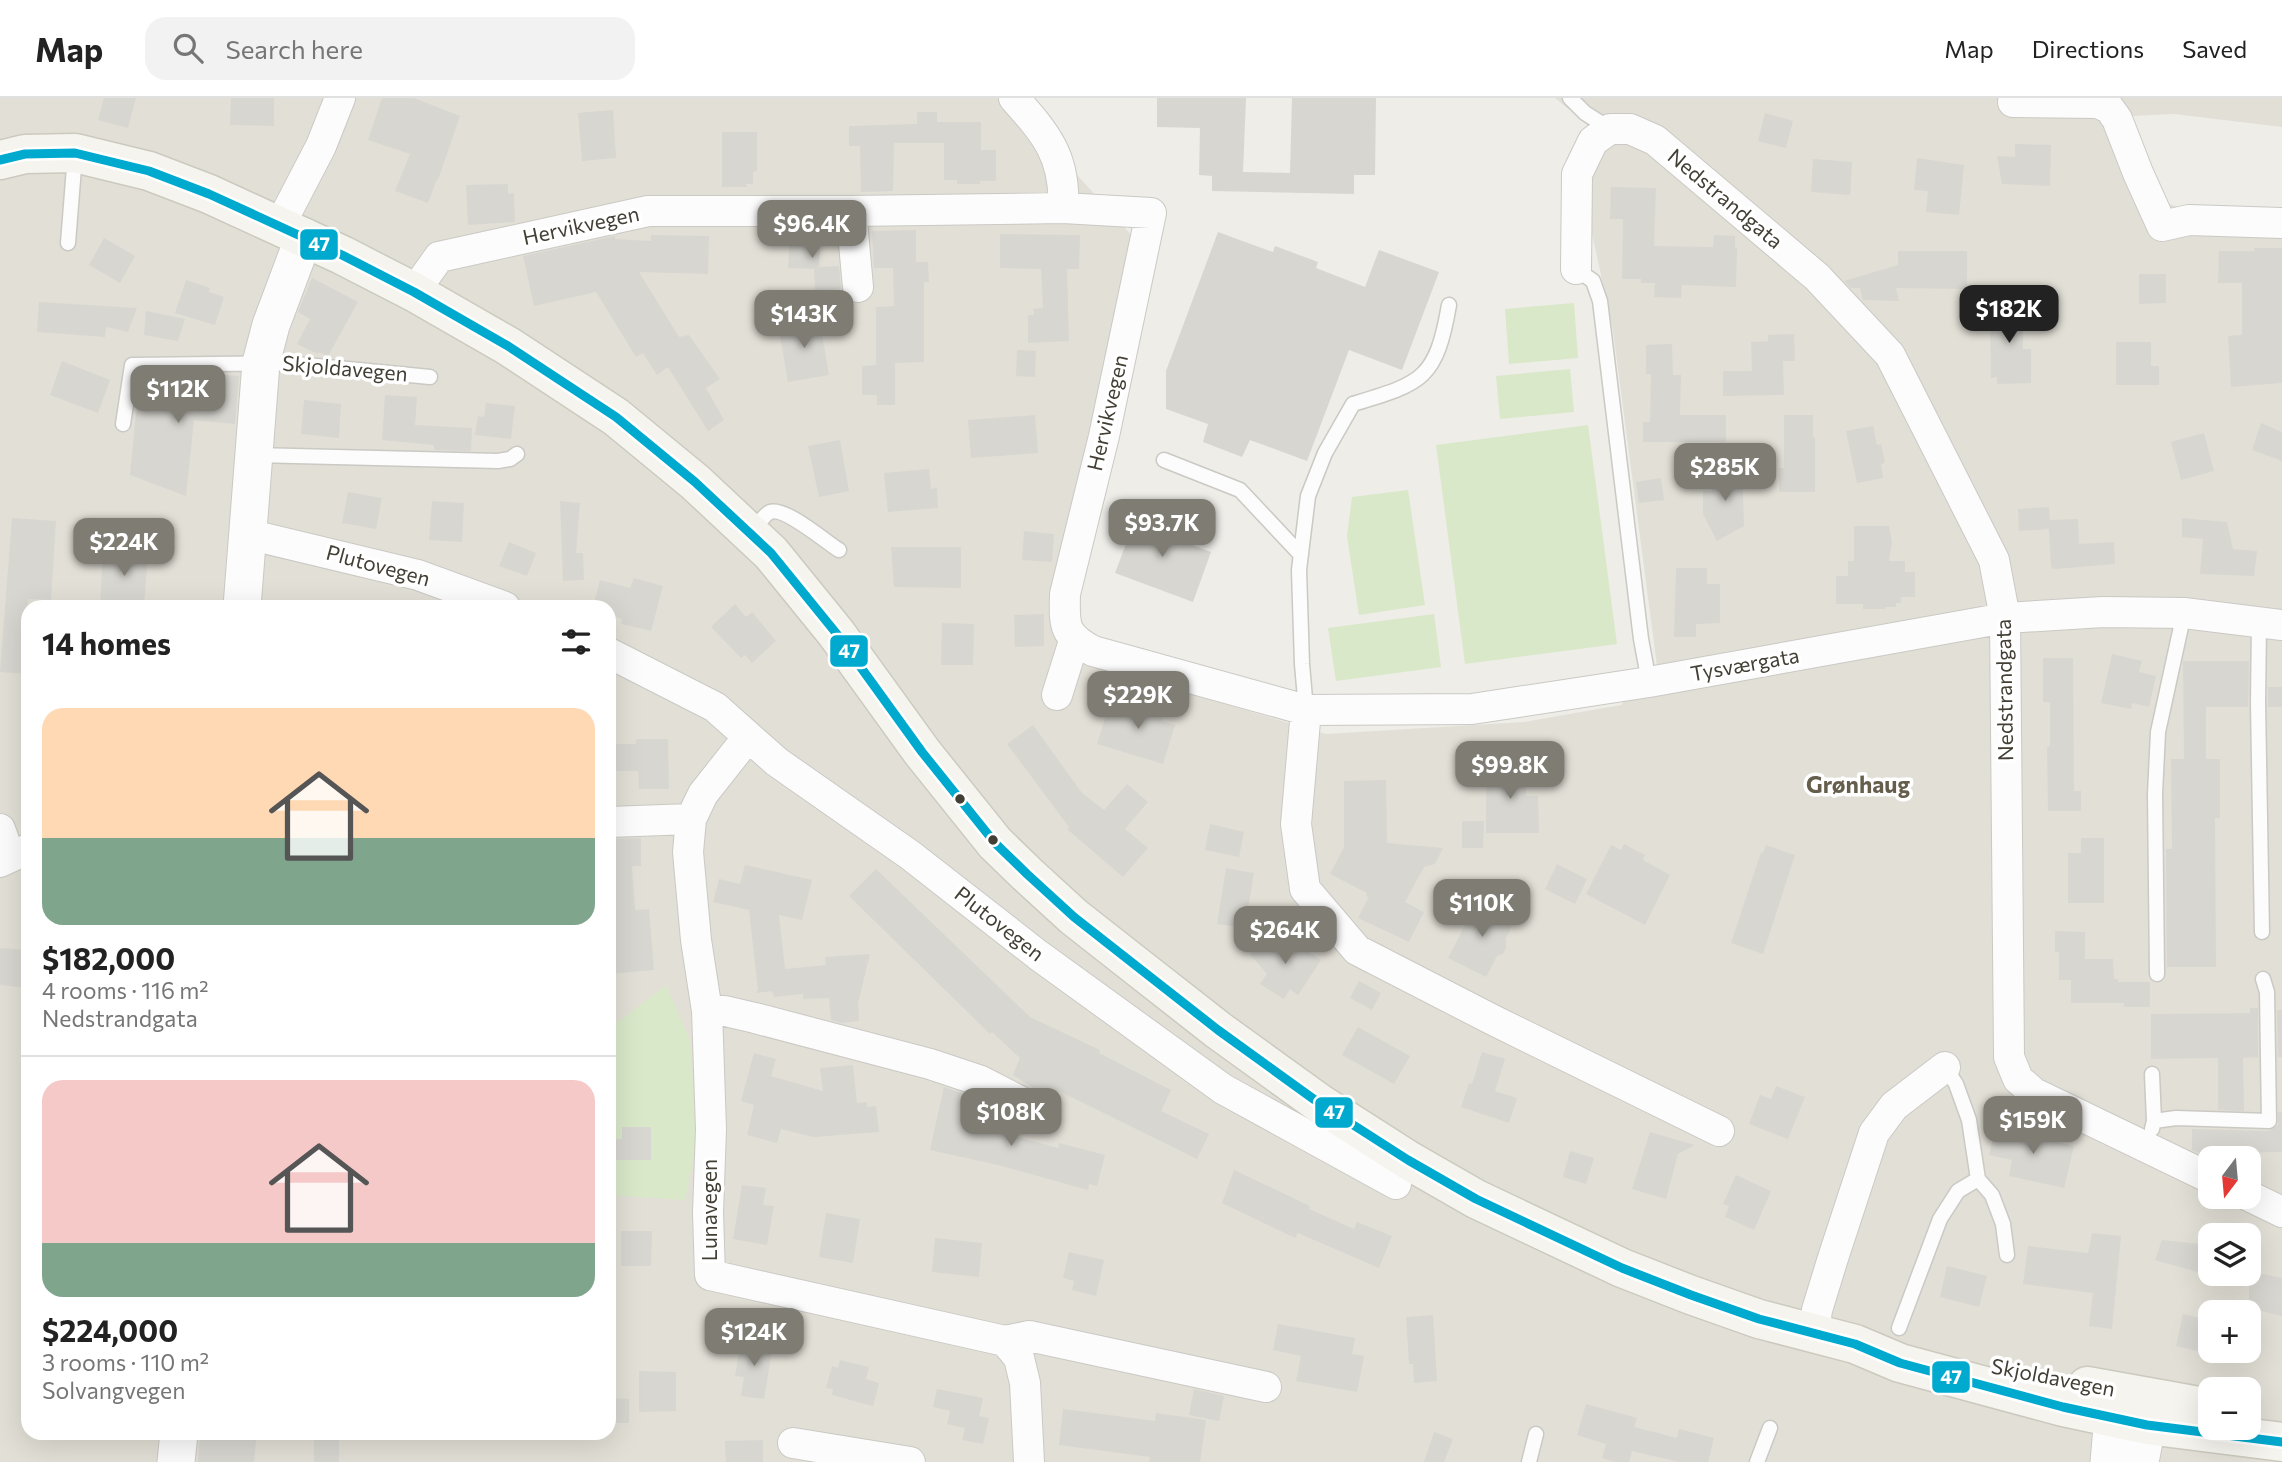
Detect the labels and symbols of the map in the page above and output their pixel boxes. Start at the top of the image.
street label: Nedstrandgata [1663,143,1788,253]
street label: Hervikvegen [520,200,641,249]
pin: $96.4K [755,200,869,260]
line badge: 47 [299,228,339,261]
text: 47 [308,232,330,255]
pin: $182K [1960,286,2058,345]
pin: $143K [755,290,853,350]
street label: Skjoldavegen [281,350,409,385]
street label: Hervikvegen [1081,352,1132,473]
pin: $112K [129,366,227,425]
pin: $285K [1676,444,1774,503]
pin: $93.7K [1105,500,1219,559]
pin: $224K [75,518,173,578]
street label: Plutovegen [324,539,433,590]
street label: Nedstrandgata [1990,619,2017,761]
line badge: 47 [829,634,869,668]
text: 47 [838,639,860,662]
street label: Tysværgata [1688,642,1801,685]
pin: $229K [1089,672,1187,731]
pin: $99.8K [1453,742,1567,801]
district label: Grønhaug [1806,770,1910,798]
unlabelled marker [953,792,967,806]
unlabelled marker [986,833,1000,847]
street label: Plutovegen [950,880,1050,965]
pin: $110K [1433,880,1531,939]
pin: $264K [1236,906,1334,966]
pin: $108K [962,1088,1060,1148]
line badge: 47 [1314,1096,1354,1129]
pin: $159K [1984,1096,2082,1156]
text: 47 [1323,1100,1345,1123]
north arrow [2198,1146,2261,1209]
street label: Lunavegen [696,1159,721,1261]
pin: $124K [705,1308,803,1368]
street label: Skjoldavegen [1989,1352,2117,1401]
line badge: 47 [1931,1360,1971,1394]
text: 47 [1940,1365,1962,1388]

